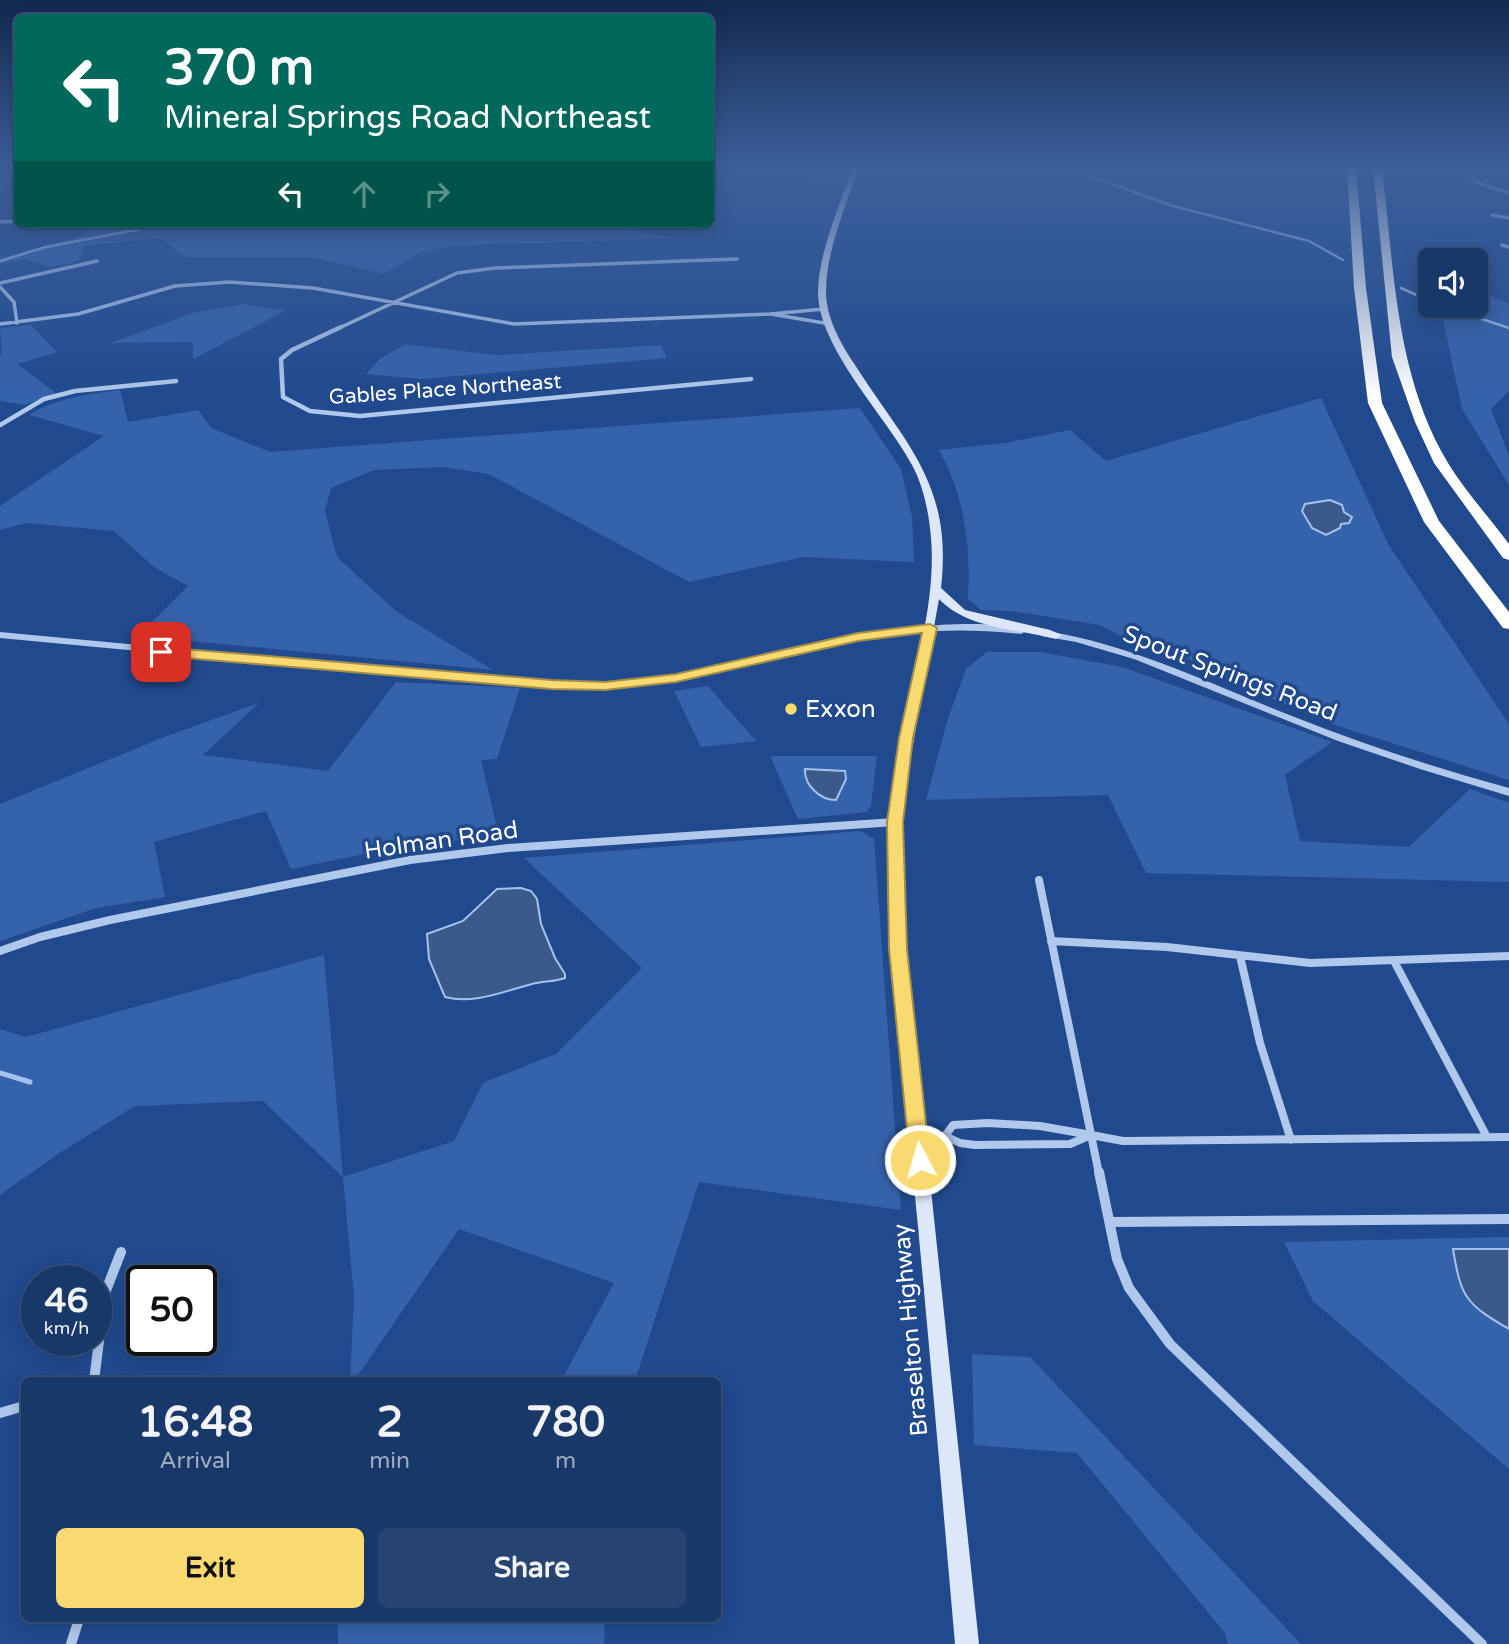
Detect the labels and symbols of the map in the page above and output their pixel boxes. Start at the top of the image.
street label: Gables Place Northeast [328,369,562,410]
street label: Spout Springs Road [1119,619,1341,728]
pin [131,622,191,682]
place label: Exxon [805,695,876,724]
marker: Exxon [783,701,799,717]
street label: Holman Road [362,815,520,866]
position arrow [883,1123,957,1197]
street label: Braselton Highway [887,1222,934,1437]
speed limit sign: 50 [126,1265,217,1356]

